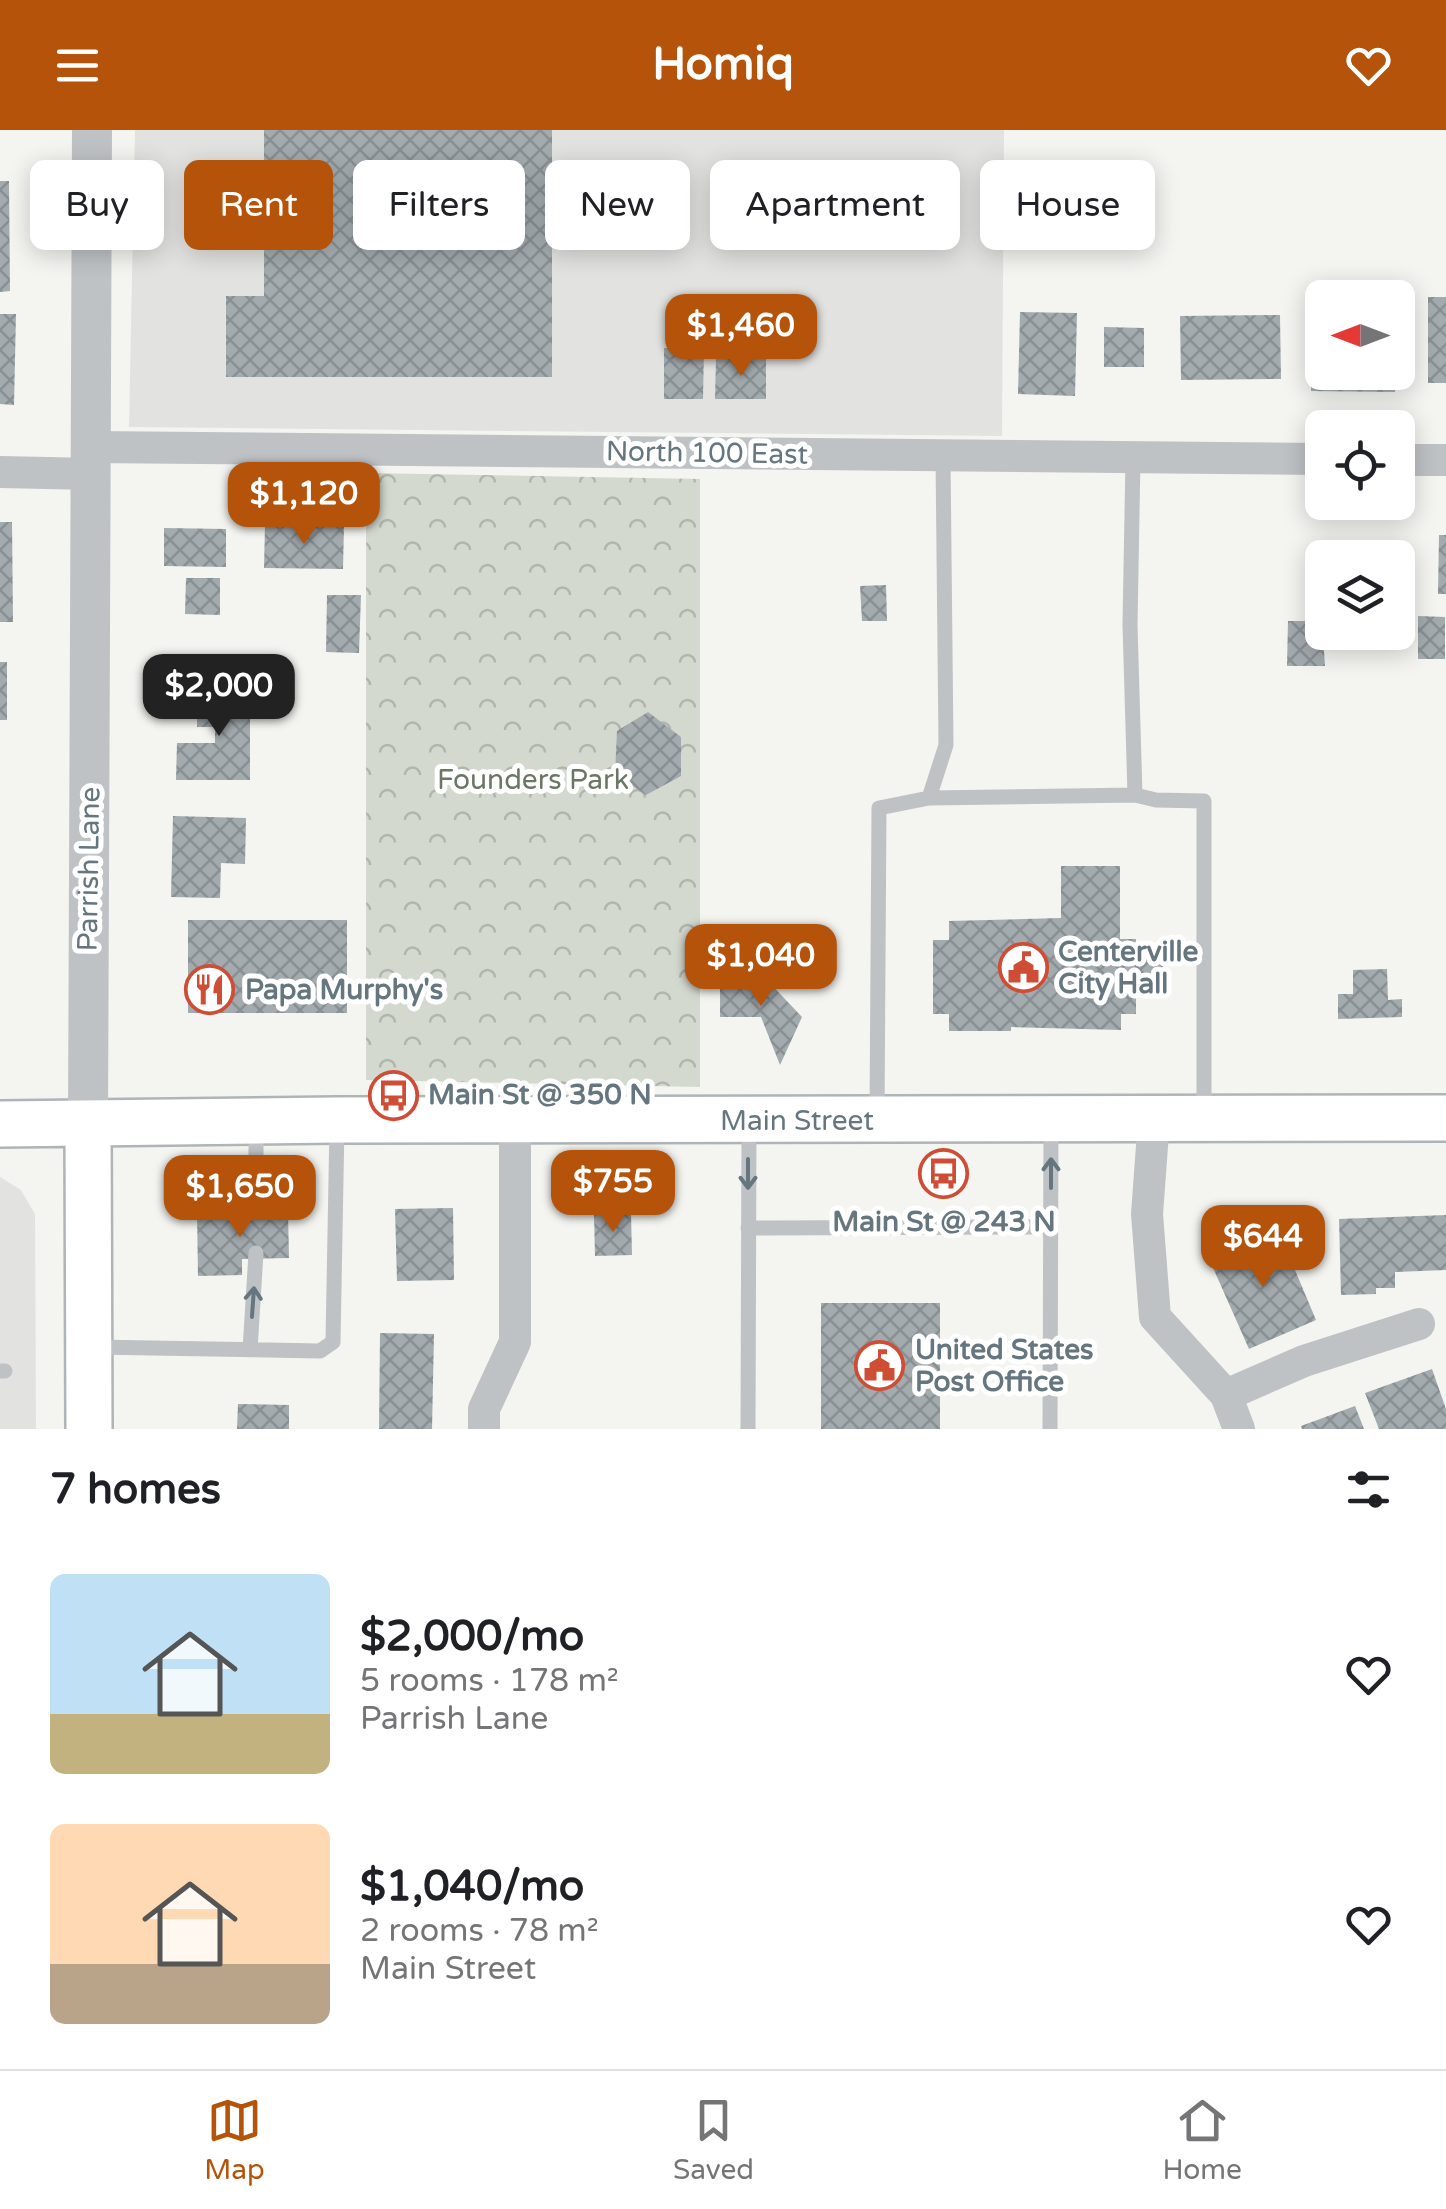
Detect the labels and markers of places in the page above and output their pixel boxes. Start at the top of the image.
pin: $1,460 [660,294,822,379]
pin: $1,120 [223,462,385,547]
pin: $2,000 [138,654,300,739]
pin: $1,040 [680,924,842,1009]
place label: Centerville City Hall [1058,935,1198,1001]
public building icon: Centerville City Hall [997,942,1049,994]
restaurant icon: Papa Murphy's [184,964,236,1016]
place label: Papa Murphy's [245,973,443,1007]
bus stop icon: Main St @ 350 N [367,1069,419,1121]
place label: Main St @ 350 N [428,1078,652,1112]
bus stop icon: Main St @ 243 N [918,1148,970,1200]
pin: $755 [554,1150,672,1235]
pin: $1,650 [159,1155,321,1240]
place label: Main St @ 243 N [832,1205,1056,1239]
pin: $644 [1204,1205,1322,1290]
place label: United States Post Office [915,1333,1094,1399]
public building icon: United States Post Office [854,1340,906,1392]

